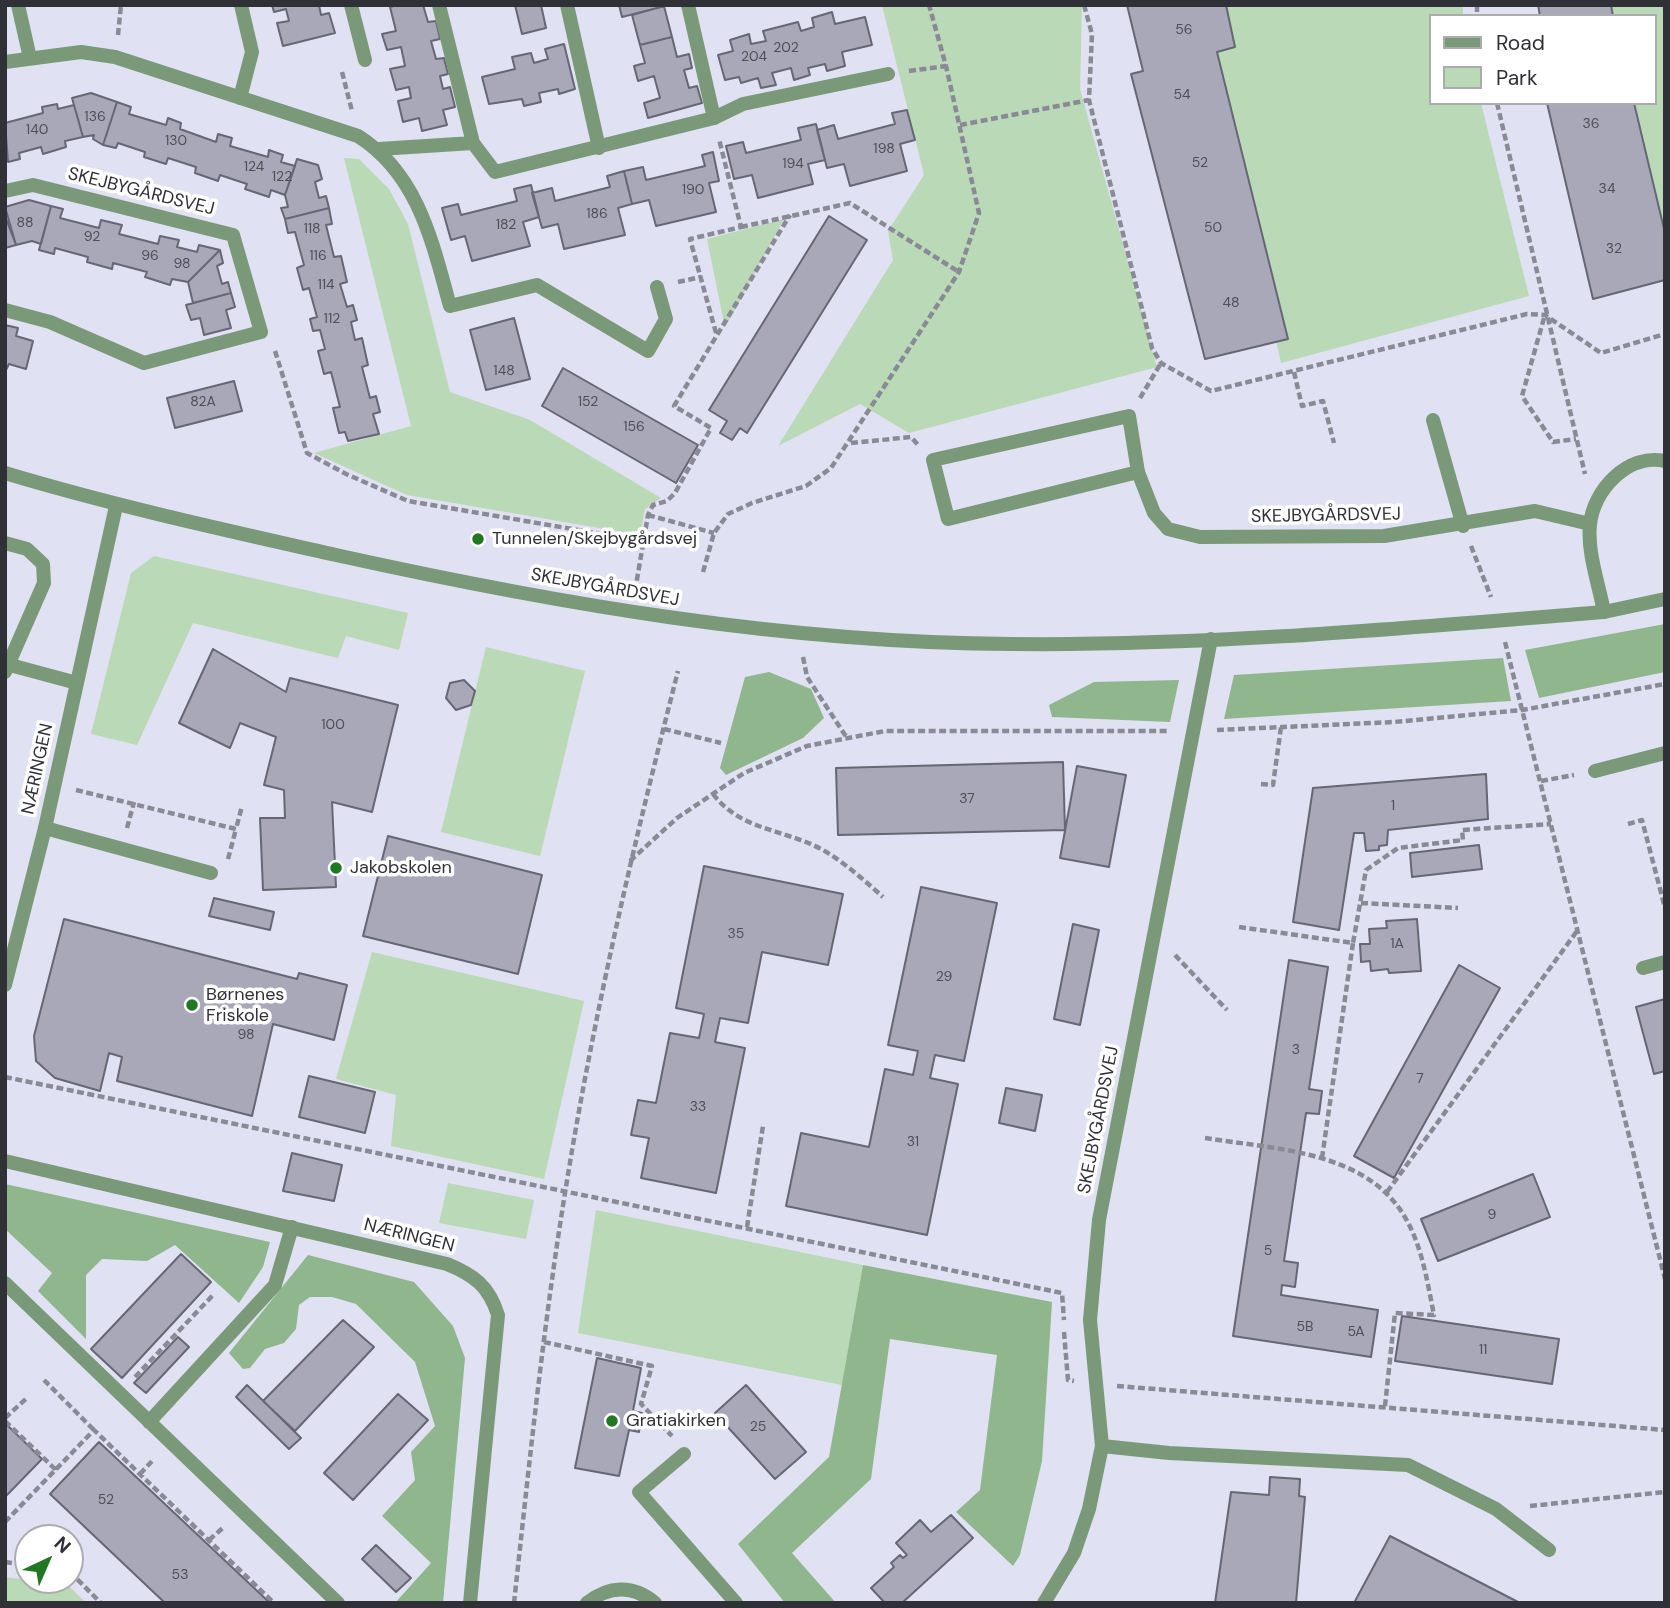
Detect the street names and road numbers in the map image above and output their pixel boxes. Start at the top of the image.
street label: SKEJBYGÅRDSVEJ [66,163,216,221]
street label: SKEJBYGÅRDSVEJ [1251,504,1401,528]
street label: SKEJBYGÅRDSVEJ [529,564,681,612]
street label: NÆRINGEN [18,722,58,816]
street label: SKEJBYGÅRDSVEJ [1074,1044,1124,1196]
street label: NÆRINGEN [362,1214,456,1258]

